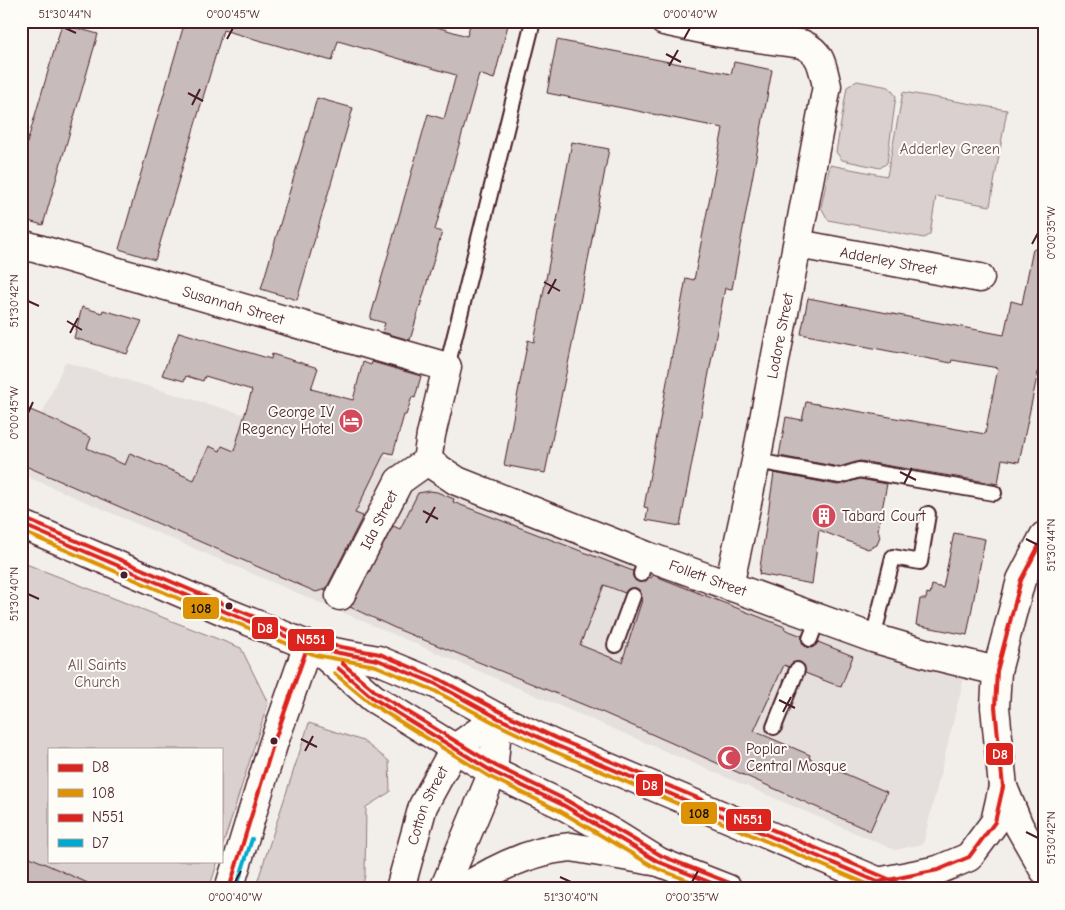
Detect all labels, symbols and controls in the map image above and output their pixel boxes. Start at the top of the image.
text: 51°30'44"N [39,7,91,21]
text: 0°00'45"W [206,7,260,21]
text: 0°00'40"W [663,7,718,21]
park label: Adderley Green [900,140,1000,158]
text: 0°00'35"W [1044,206,1058,260]
street label: Adderley Street [839,243,939,279]
text: 51°30'42"N [7,274,21,328]
street label: Susannah Street [180,282,287,329]
street label: Lodore Street [763,291,797,380]
text: 0°00'45"W [7,386,21,440]
place label: George IV Regency Hotel [242,403,334,438]
hotel icon: George IV Regency Hotel [338,408,364,434]
street label: Ida Street [356,487,402,553]
building icon: Tabard Court [811,503,837,529]
place label: Tabard Court [842,507,926,525]
text: 51°30'44"N [1044,519,1058,571]
street label: Follett Street [667,556,750,601]
text: 51°30'40"N [7,567,21,621]
unlabelled marker [119,570,129,580]
line badge: 108 [182,596,220,620]
text: 108 [191,600,211,617]
unlabelled marker [224,601,234,611]
line badge: D8 [251,616,279,640]
text: D8 [257,620,273,637]
line badge: N551 [287,628,335,652]
text: N551 [296,631,326,648]
park label: All Saints Church [68,656,126,691]
unlabelled marker [269,736,279,746]
place label: Poplar Central Mosque [746,740,847,775]
line badge: D8 [985,742,1014,766]
mosque icon: Poplar Central Mosque [716,745,742,771]
text: D8 [992,746,1008,763]
legend [48,748,222,862]
text: D8 [92,758,109,776]
street label: Cotton Street [404,763,452,847]
line badge: D8 [635,773,664,797]
text: D8 [642,777,658,794]
text: 108 [92,784,115,802]
line badge: 108 [680,801,718,825]
text: 108 [689,805,709,822]
text: N551 [92,808,124,826]
line badge: N551 [725,808,772,832]
text: N551 [733,811,763,828]
text: 51°30'42"N [1044,811,1058,865]
text: D7 [92,834,109,852]
text: 0°00'40"W [208,890,263,904]
text: 51°30'40"N [544,890,598,904]
text: 0°00'35"W [665,890,719,904]

